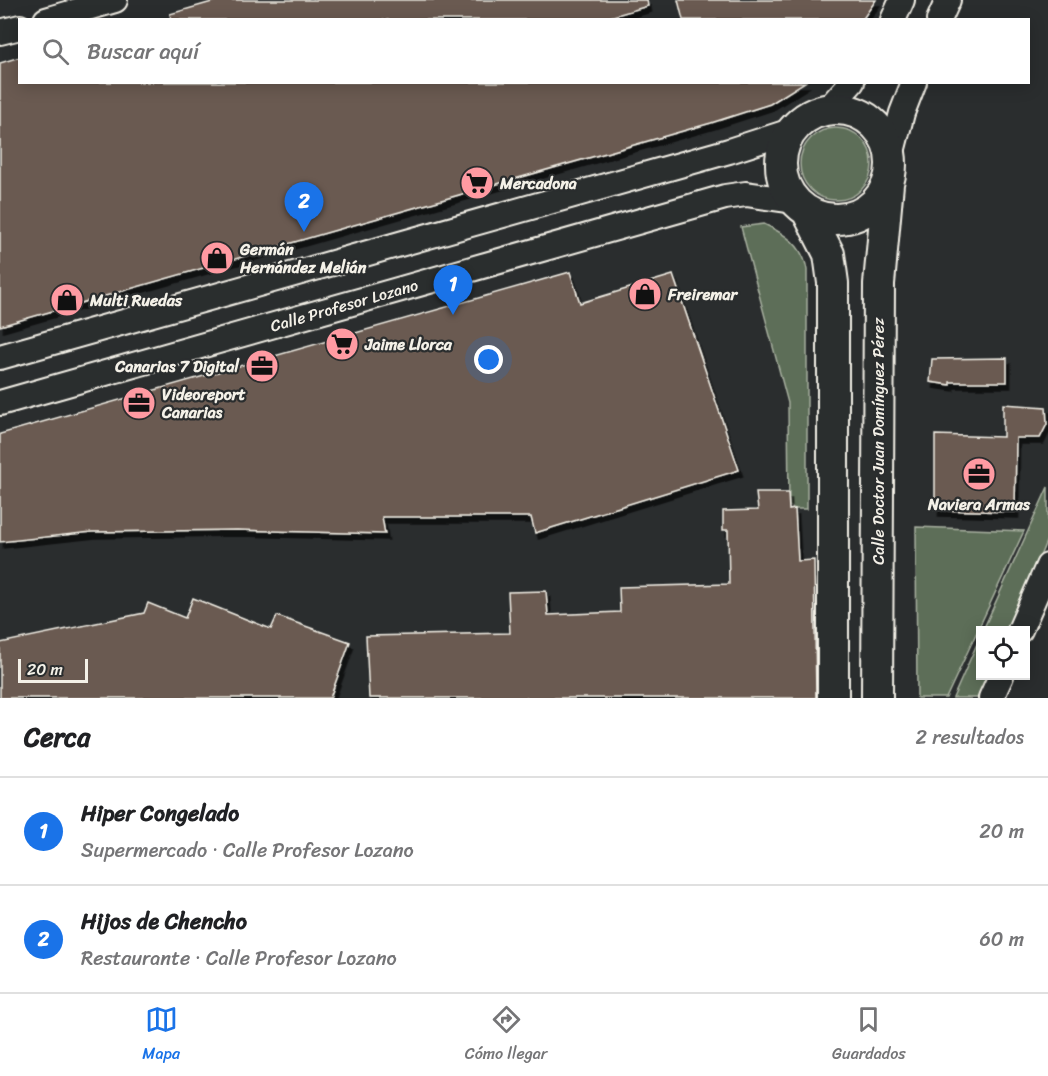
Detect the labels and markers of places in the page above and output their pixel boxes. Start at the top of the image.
supermarket icon: Mercadona [459,165,495,201]
place label: Mercadona [499,169,577,198]
pin: 2 [284,182,324,232]
place label: Germán Hernández Melián [239,235,367,282]
shop icon: Germán Hernández Melián [199,240,235,276]
pin: 1 [434,266,472,315]
shop icon: Freiremar [627,276,663,312]
place label: Freiremar [667,280,739,309]
shop icon: Multi Ruedas [49,282,85,318]
place label: Multi Ruedas [89,286,183,315]
supermarket icon: Jaime Llorca [324,326,360,362]
place label: Jaime Llorca [364,330,453,359]
office icon: Canarias 7 Digital [244,348,280,384]
place label: Canarias 7 Digital [114,352,240,381]
place label: Videoreport Canarias [161,380,245,427]
office icon: Videoreport Canarias [121,385,157,421]
office icon: Naviera Armas [961,456,997,492]
place label: Naviera Armas [927,490,1031,519]

